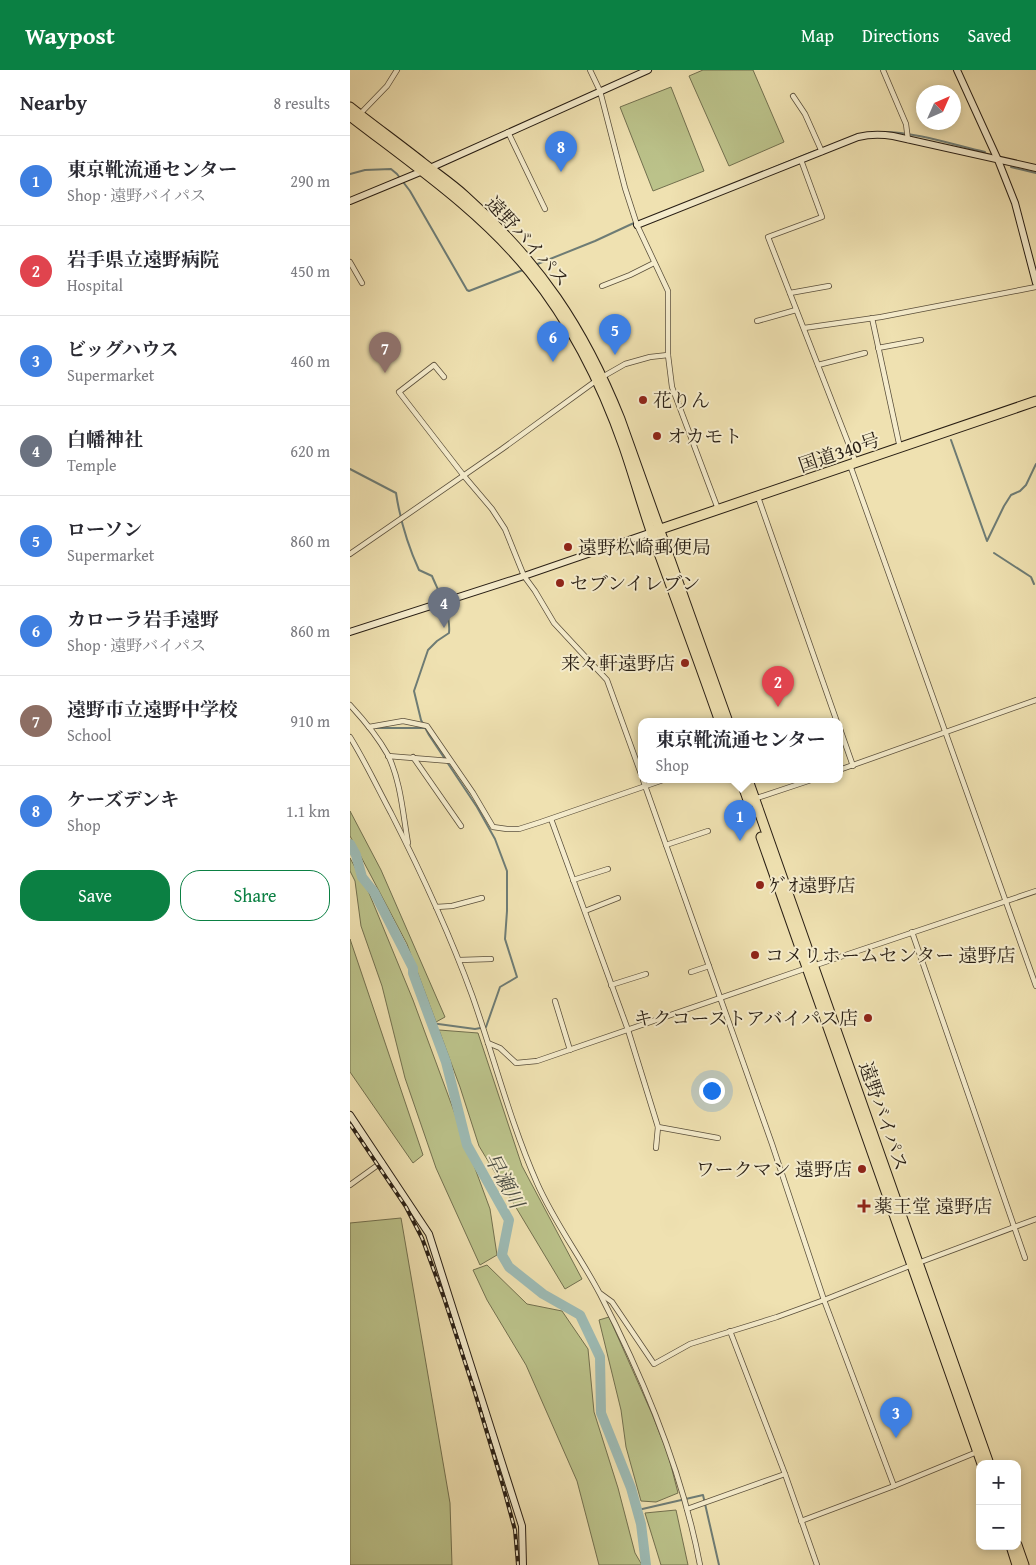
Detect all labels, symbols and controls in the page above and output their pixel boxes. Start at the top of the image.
text: Waypost [25,18,115,53]
text: Map [801,22,834,49]
text: Directions [862,22,939,49]
text: Saved [967,22,1011,49]
north arrow [916,85,961,130]
text: Nearby [20,87,87,118]
text: 8 results [273,91,330,115]
pin: 8 [545,131,577,172]
text: 東京靴流通センター [67,155,237,183]
text: 1 [32,169,40,193]
text: 290 m [290,169,330,193]
text: Shop · 遠野バイパス [67,183,206,207]
street label: 遠野バイパス [480,189,576,293]
text: 岩手県立遠野病院 [67,245,219,273]
text: 2 [32,259,40,283]
text: 450 m [290,259,330,283]
text: Hospital [67,273,123,297]
pin: 5 [599,314,631,355]
pin: 6 [537,321,569,362]
pin: 7 [369,332,401,373]
text: ビッグハウス [67,335,179,363]
text: 3 [32,349,40,373]
text: 460 m [290,349,330,373]
text: Supermarket [67,363,154,387]
place label: 花りん [653,386,710,414]
marker: 花りん [637,394,649,406]
place label: オカモト [667,422,742,450]
text: 白幡神社 [67,425,143,453]
street label: 国道340号 [795,425,883,479]
marker: オカモト [651,430,663,442]
text: 4 [32,439,40,463]
text: 620 m [290,439,330,463]
text: Temple [67,453,117,477]
text: ローソン [67,515,142,543]
text: 5 [32,529,40,553]
text: 860 m [290,529,330,553]
place label: 遠野松崎郵便局 [578,533,711,561]
marker: 遠野松崎郵便局 [562,541,574,553]
text: Supermarket [67,543,154,567]
place label: セブンイレブン [570,569,701,597]
marker: セブンイレブン [554,577,566,589]
pin: 4 [428,587,460,628]
text: カローラ岩手遠野 [67,605,219,633]
text: 6 [32,619,40,643]
text: 860 m [290,619,330,643]
text: Shop · 遠野バイパス [67,633,206,657]
place label: 来々軒遠野店 [561,649,675,677]
marker: 来々軒遠野店 [679,657,691,669]
pin: 2 [762,666,794,707]
text: 遠野市立遠野中学校 [67,695,238,723]
text: 7 [32,709,40,733]
text: 910 m [290,709,330,733]
popup [638,718,843,783]
text: School [67,723,111,747]
text: 東京靴流通センター [655,725,826,753]
text: Shop [655,753,689,777]
text: ケーズデンキ [67,785,179,813]
text: 8 [32,799,40,823]
text: 1.1 km [286,799,330,823]
pin: 1 [724,800,756,841]
text: Shop [67,813,101,837]
button: Save [20,870,170,921]
button: Share [180,870,330,921]
place label: ｹﾞｵ遠野店 [770,871,856,899]
marker: ｹﾞｵ遠野店 [754,879,766,891]
place label: コメリホームセンター 遠野店 [765,941,1015,969]
marker: コメリホームセンター 遠野店 [749,949,761,961]
place label: キクコーストアバイパス店 [634,1004,858,1032]
marker: キクコーストアバイパス店 [862,1012,874,1024]
street label: 遠野バイパス [852,1058,916,1174]
your location [699,1078,725,1104]
water label: 早瀬川 [478,1147,533,1215]
place label: ワークマン 遠野店 [696,1155,852,1183]
marker: ワークマン 遠野店 [856,1163,868,1175]
place label: 薬王堂 遠野店 [874,1192,992,1220]
marker: 薬王堂 遠野店 [858,1200,870,1212]
pin: 3 [880,1397,912,1438]
map controls [976,1460,1021,1550]
button: + [976,1460,1021,1505]
button: − [976,1505,1021,1550]

